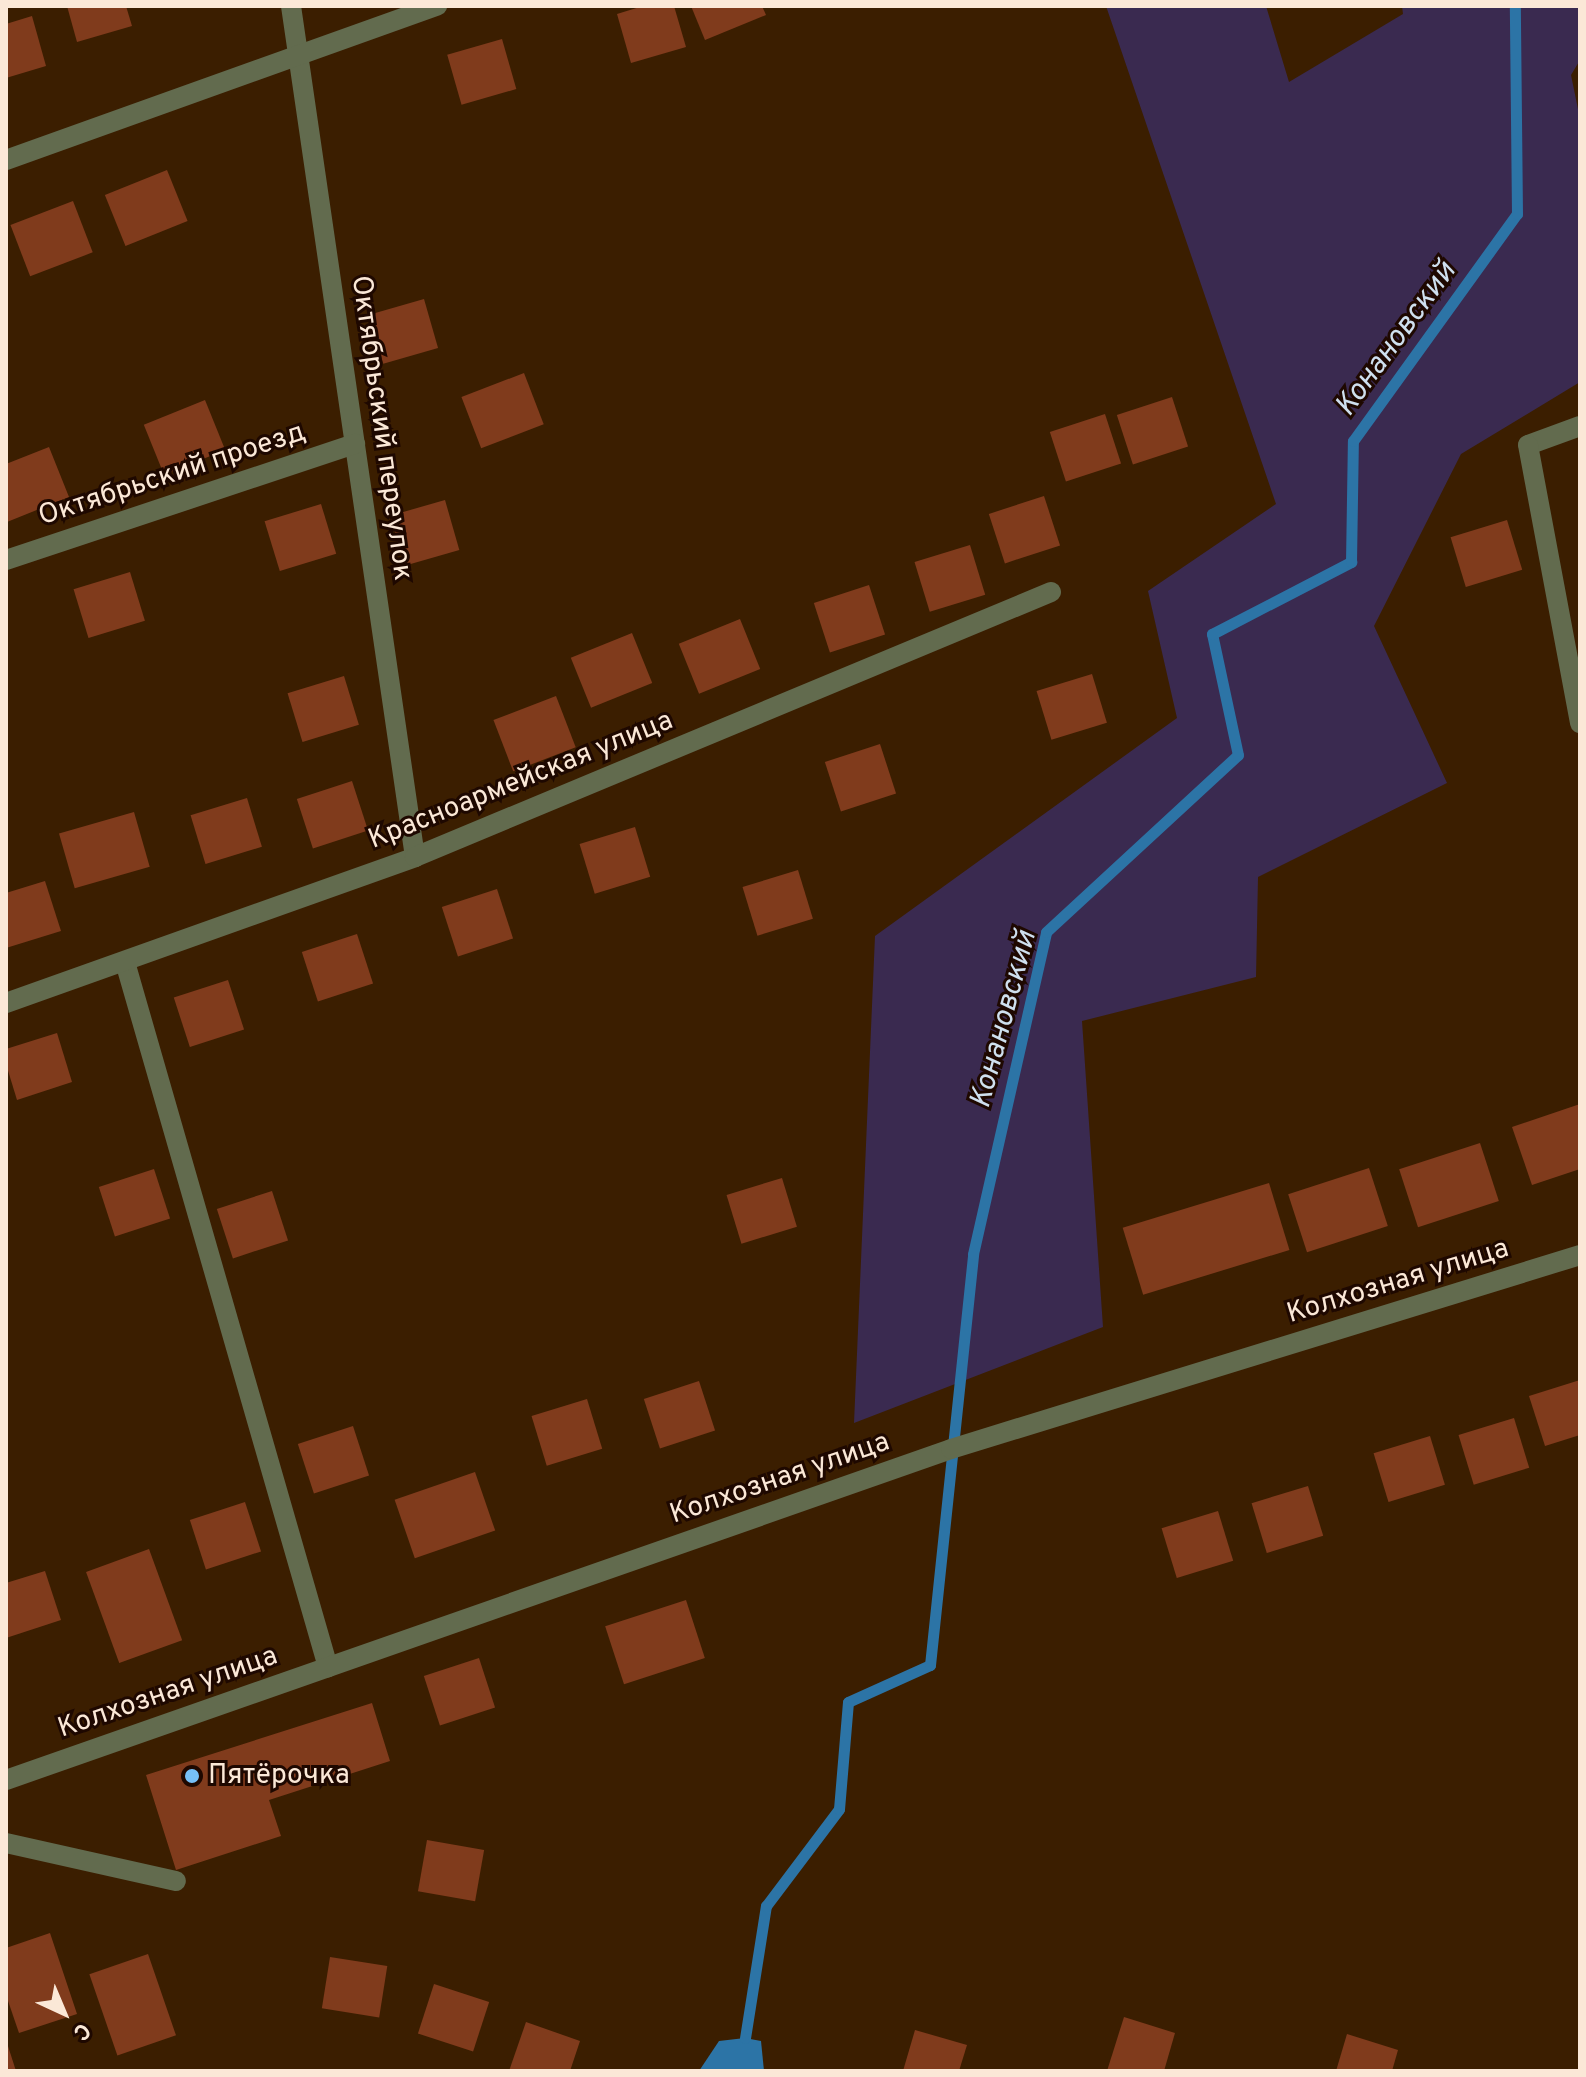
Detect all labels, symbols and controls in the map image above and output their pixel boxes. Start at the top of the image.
water label: Конановский [1329,256,1465,424]
street label: Октябрьский переулок [343,273,419,583]
street label: Октябрьский проезд [34,416,310,534]
street label: Красноармейская улица [364,704,678,858]
water label: Конановский [964,927,1046,1113]
street label: Колхозная улица [1283,1232,1513,1332]
street label: Колхозная улица [666,1426,894,1532]
street label: Колхозная улица [54,1640,282,1746]
place label: Пятёрочка [208,1759,350,1793]
marker: Пятёрочка [183,1767,201,1785]
north arrow [24,1973,104,2053]
text: С [67,2016,95,2045]

